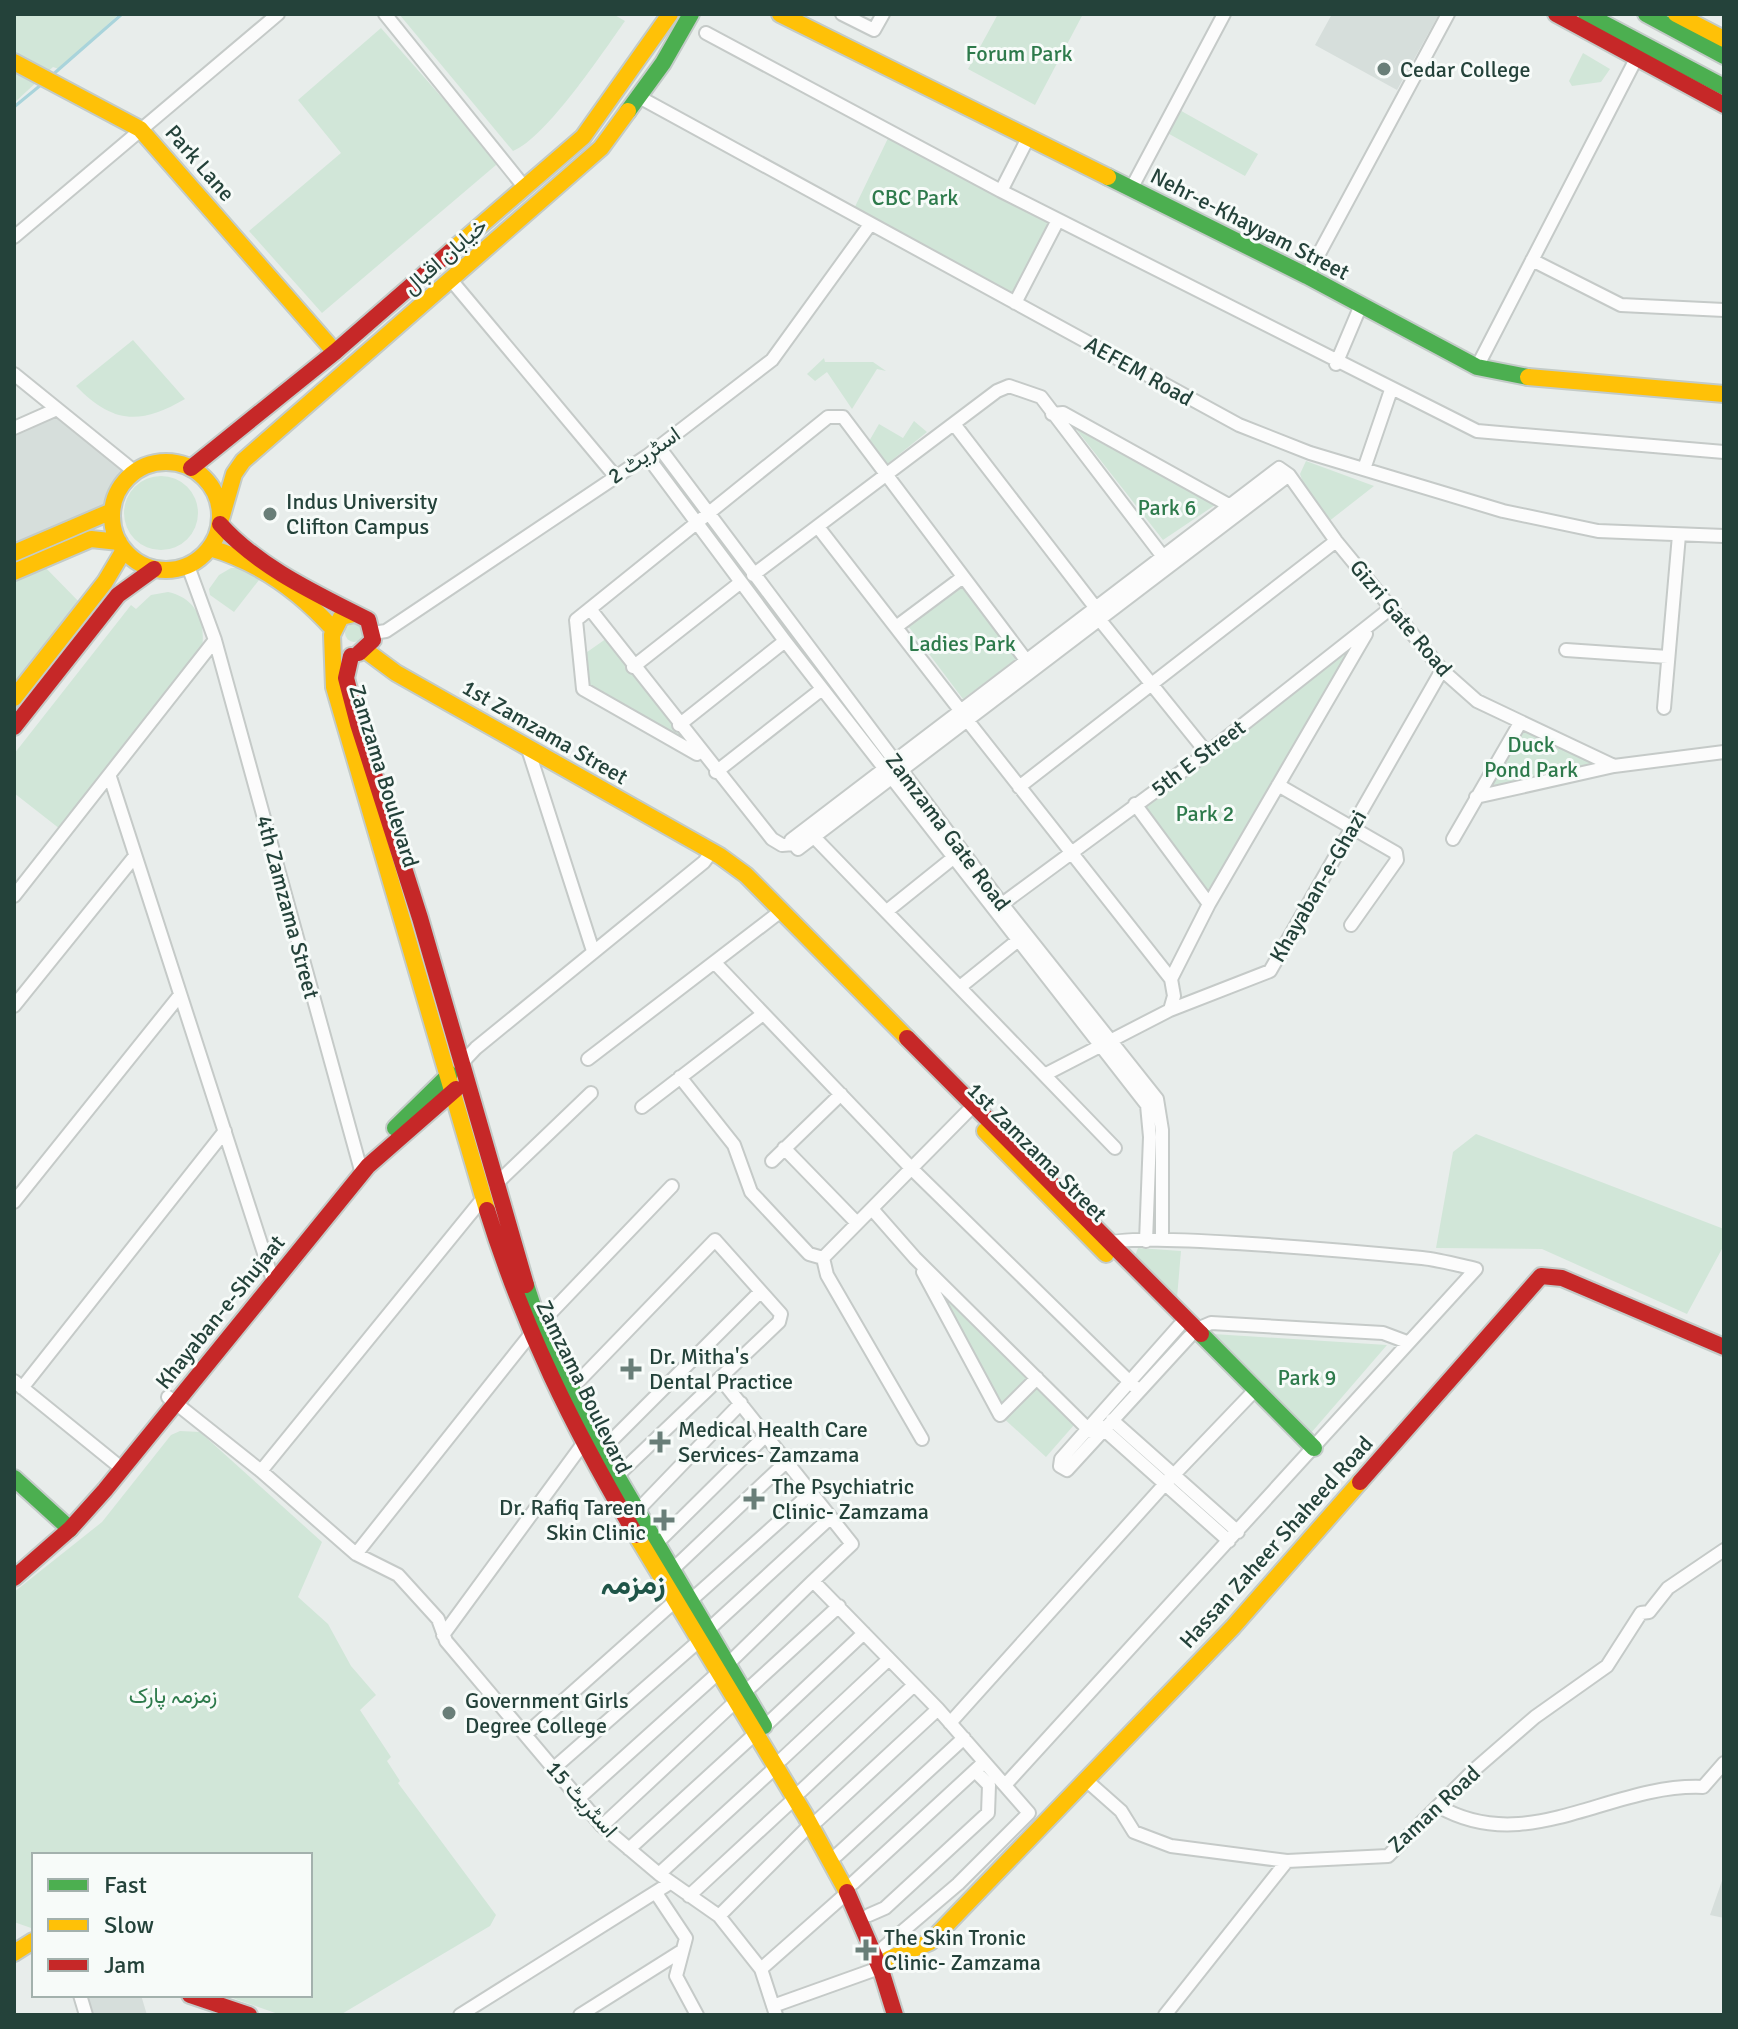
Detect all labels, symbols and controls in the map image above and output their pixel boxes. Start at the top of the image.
park label: Forum Park [965,40,1073,67]
place label: Cedar College [1400,56,1531,83]
marker: Cedar College [1375,60,1393,78]
street label: Park Lane [159,119,241,207]
street label: Nehr-e-Khayyam Street [1146,162,1354,286]
park label: CBC Park [872,184,958,211]
street label: خیابان اقبال [397,212,493,300]
street label: AEFEM Road [1080,330,1198,412]
street label: اسٹریٹ 2 [603,420,685,490]
place label: Indus University Clifton Campus [286,488,438,540]
park label: Park 6 [1137,494,1197,521]
marker: Indus University Clifton Campus [261,505,279,523]
street label: Gizri Gate Road [1344,554,1458,682]
park label: Ladies Park [908,630,1016,657]
street label: 1st Zamzama Street [457,674,633,790]
street label: Zamzama Boulevard [343,681,425,871]
street label: 5th E Street [1146,714,1251,802]
park label: Duck Pond Park [1484,731,1578,783]
street label: Zamzama Gate Road [880,748,1016,916]
park label: Park 2 [1175,800,1235,827]
street label: Khayaban-e-Ghazi [1263,805,1373,967]
street label: 4th Zamzama Street [251,812,326,1002]
street label: 1st Zamzama Street [961,1076,1113,1228]
street label: Khayaban-e-Shujaat [150,1229,291,1394]
street label: Zamzama Boulevard [530,1296,638,1478]
place label: Dr. Mitha's Dental Practice [649,1343,793,1395]
marker: Dr. Mitha's Dental Practice [620,1358,642,1380]
park label: Park 9 [1277,1364,1337,1391]
place label: Medical Health Care Services- Zamzama [678,1416,868,1468]
street label: Hassan Zaheer Shaheed Road [1174,1430,1378,1654]
marker: Medical Health Care Services- Zamzama [649,1431,671,1453]
place label: The Psychiatric Clinic- Zamzama [772,1473,929,1525]
marker: The Psychiatric Clinic- Zamzama [743,1488,765,1510]
place label: Dr. Rafiq Tareen Skin Clinic [499,1494,646,1546]
marker: Dr. Rafiq Tareen Skin Clinic [653,1509,675,1531]
district label: زمزمہ [600,1566,666,1603]
park label: زمزمہ پارک [129,1682,217,1710]
place label: Government Girls Degree College [465,1687,629,1739]
marker: Government Girls Degree College [440,1704,458,1722]
street label: اسٹریٹ 15 [540,1755,624,1843]
street label: Zaman Road [1382,1760,1486,1858]
legend [32,1853,312,1997]
text: Fast [104,1870,147,1900]
text: Slow [104,1910,154,1940]
place label: The Skin Tronic Clinic- Zamzama [884,1924,1041,1976]
marker: The Skin Tronic Clinic- Zamzama [855,1939,877,1961]
text: Jam [104,1950,145,1980]

